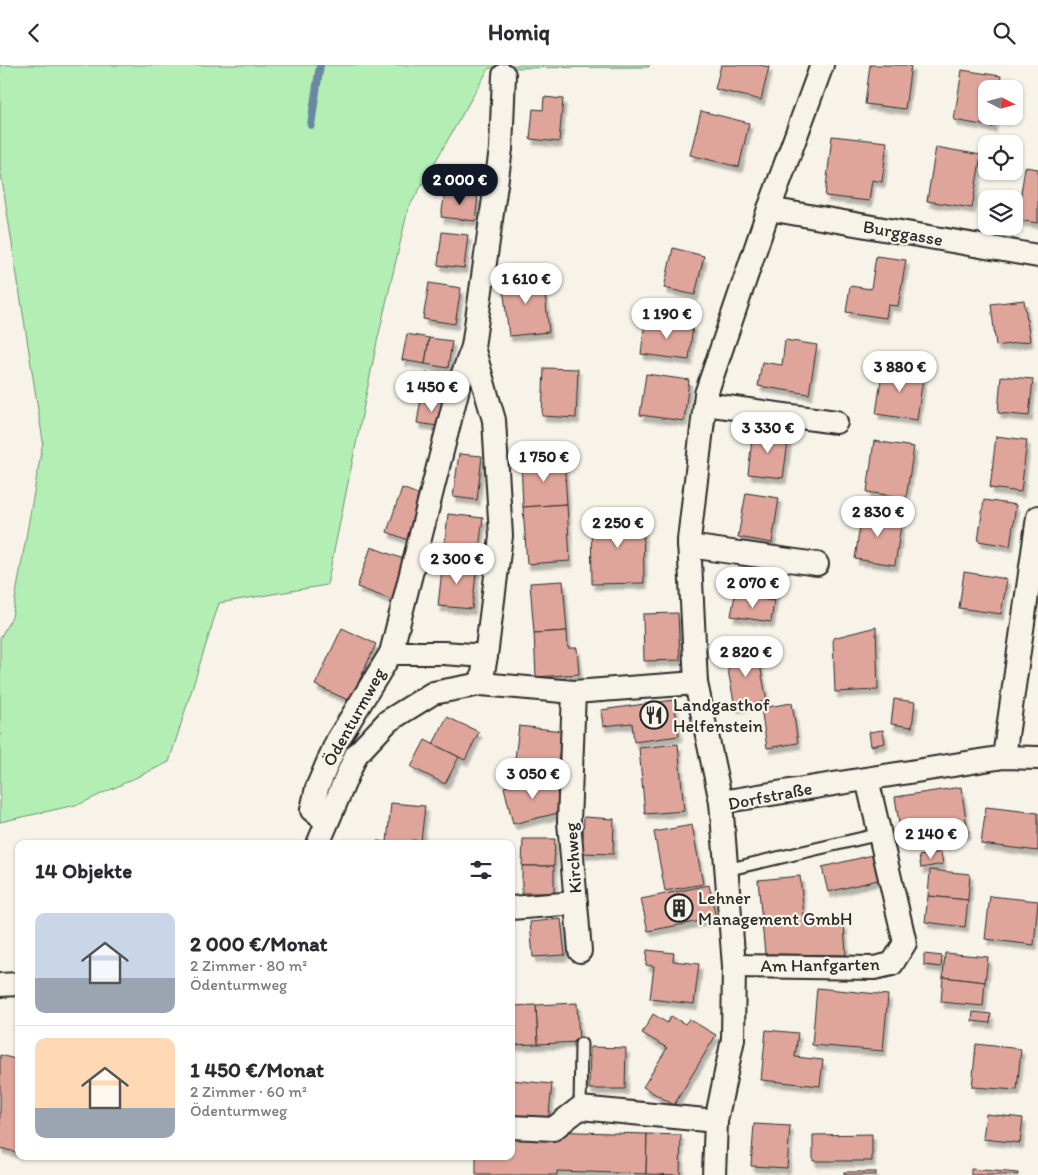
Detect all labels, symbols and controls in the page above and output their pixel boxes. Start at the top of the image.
icon: back [20,19,48,47]
text: Homiq [488,19,550,46]
icon: search [990,19,1018,47]
north arrow [978,80,1022,125]
map controls [978,80,1023,235]
button: locate [978,135,1023,180]
pin: 2 000 € [414,163,506,206]
text: 2 000 € [433,170,487,189]
button: layers [978,190,1023,235]
street label: Burggasse [861,215,945,251]
pin: 1 610 € [480,263,572,305]
text: 1 610 € [501,269,551,288]
pin: 1 190 € [621,297,713,340]
text: 1 190 € [642,304,692,323]
pin: 3 880 € [854,351,946,393]
text: 3 880 € [874,357,926,376]
pin: 1 450 € [386,371,478,413]
text: 1 450 € [406,377,458,396]
pin: 3 330 € [722,411,814,454]
text: 3 330 € [742,418,794,437]
pin: 1 750 € [498,441,590,483]
text: 1 750 € [519,447,569,466]
pin: 2 830 € [832,495,924,538]
text: 2 830 € [852,502,904,521]
pin: 2 250 € [572,507,664,549]
text: 2 250 € [592,513,644,532]
pin: 2 300 € [411,543,503,585]
text: 2 300 € [430,549,484,568]
pin: 2 070 € [707,567,799,609]
text: 2 070 € [727,573,779,592]
pin: 2 820 € [700,635,792,678]
text: 2 820 € [720,642,772,661]
street label: Ödenturmweg [318,663,391,770]
place label: Landgasthof Helfenstein [673,694,770,737]
restaurant icon: Landgasthof Helfenstein [639,700,669,730]
pin: 3 050 € [487,757,579,800]
text: 3 050 € [506,764,560,783]
street label: Dorfstraße [726,777,814,815]
pin: 2 140 € [885,817,977,860]
street label: Kirchweg [559,821,586,894]
text: 2 140 € [905,824,957,843]
icon: filters [467,856,495,884]
text: 14 Objekte [35,858,132,883]
place label: Lehner Management GmbH [698,887,852,930]
building icon: Lehner Management GmbH [664,893,694,923]
text: 2 000 €/Monat [190,931,327,956]
icon: home [75,933,135,993]
street label: Am Hanfgarten [760,953,880,977]
text: 2 Zimmer · 80 m² [190,956,307,975]
text: Ödenturmweg [190,975,287,994]
text: 1 450 €/Monat [190,1057,324,1082]
icon: home [75,1058,135,1118]
text: 2 Zimmer · 60 m² [190,1082,307,1101]
text: Ödenturmweg [190,1101,287,1120]

